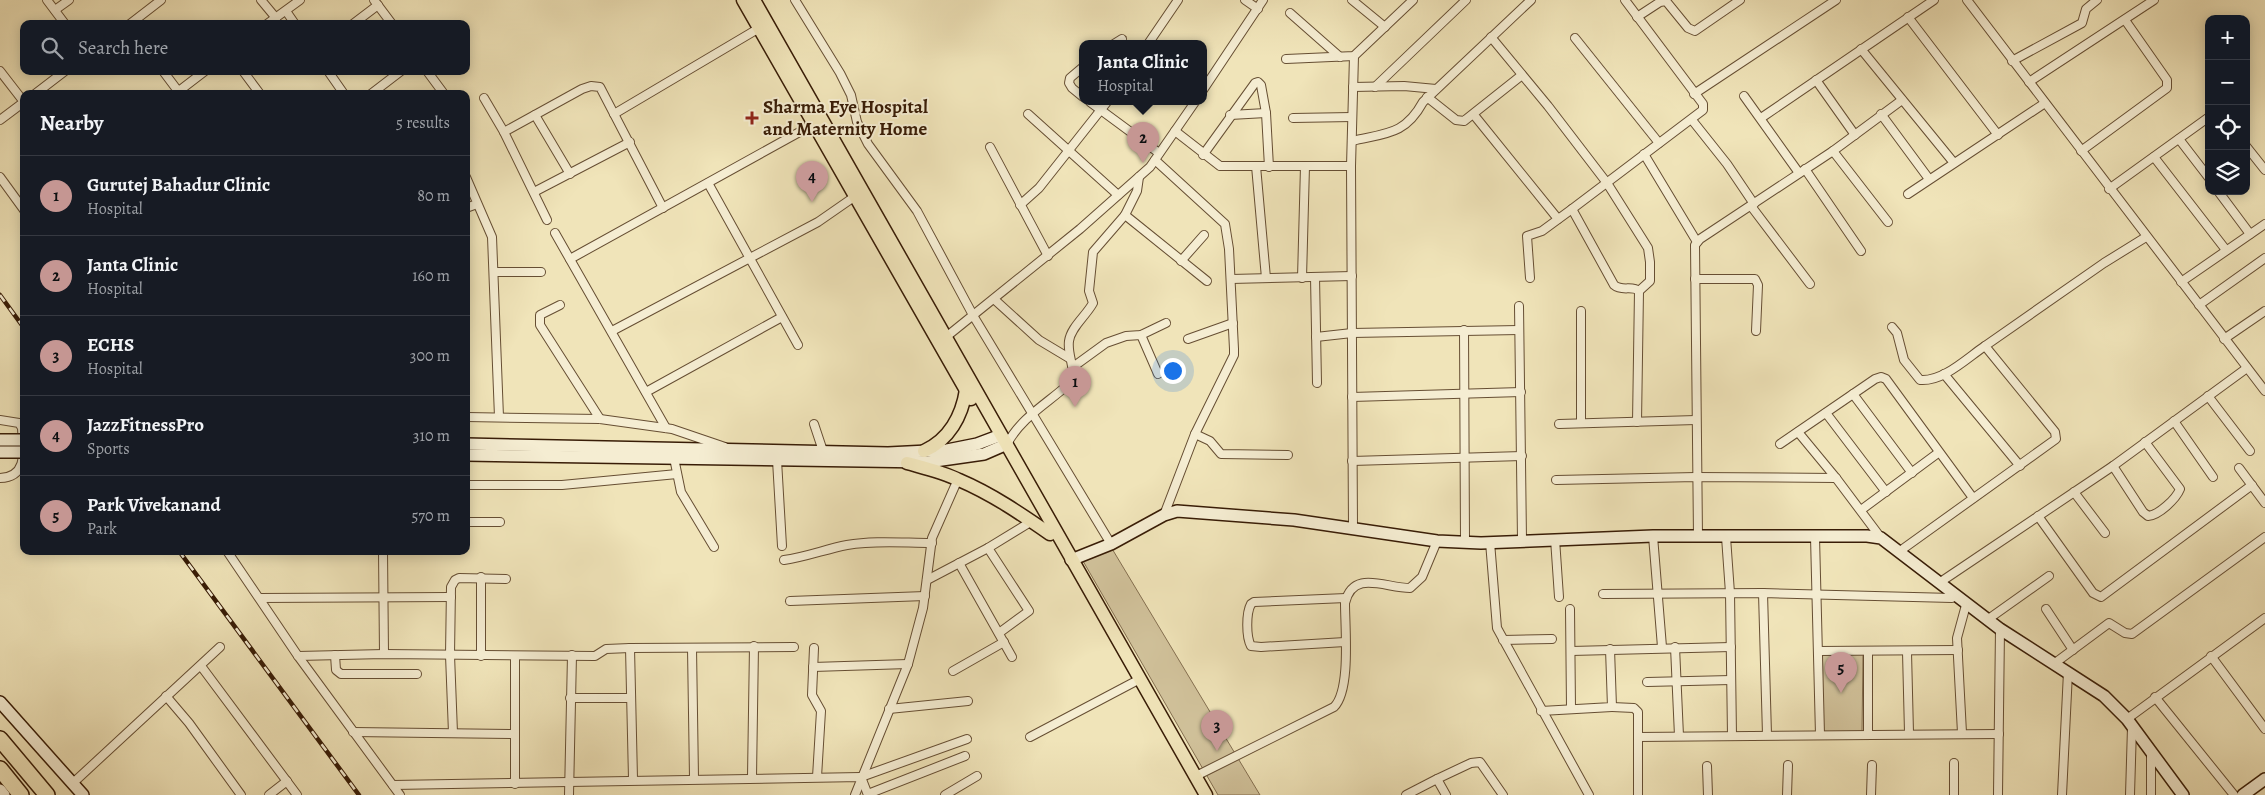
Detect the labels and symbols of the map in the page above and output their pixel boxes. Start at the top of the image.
place label: Sharma Eye Hospital and Maternity Home [763,94,928,142]
marker: Sharma Eye Hospital and Maternity Home [745,111,759,125]
pin: 2 [1127,122,1159,163]
pin: 4 [796,161,828,202]
your location [1160,358,1186,384]
pin: 1 [1059,366,1091,407]
pin: 5 [1825,652,1857,693]
pin: 3 [1201,710,1233,751]

